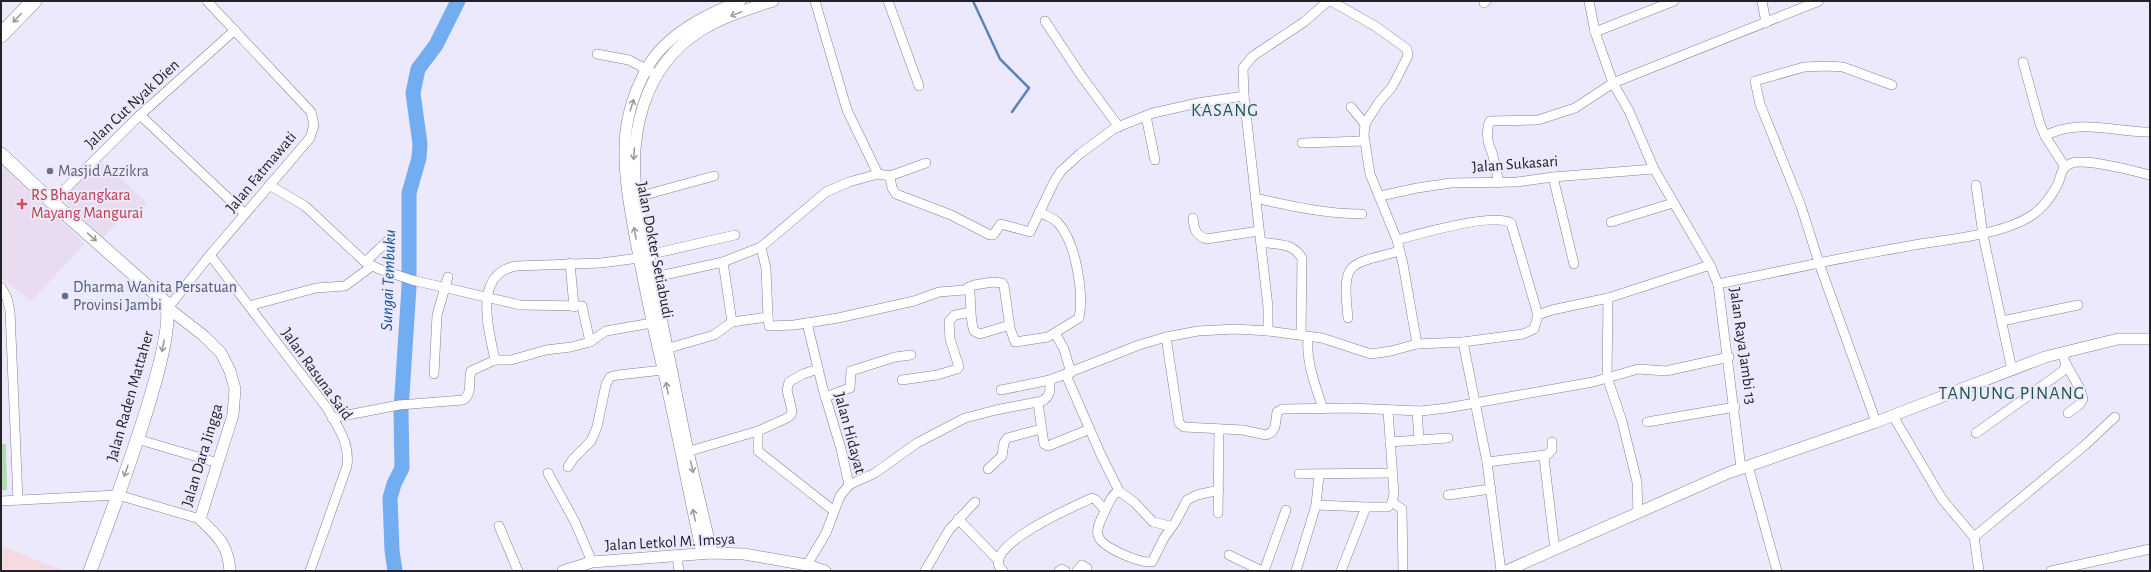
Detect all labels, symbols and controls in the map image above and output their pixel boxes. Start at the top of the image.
one-way arrow [731,10,743,18]
one-way arrow [13,13,22,23]
street label: Jalan Cut Nyak Dien [82,56,183,152]
one-way arrow [629,99,636,112]
district label: KASANG [1191,102,1259,120]
street label: Jalan Fatmawati [223,129,299,215]
one-way arrow [631,147,638,160]
street label: Jalan Sukasari [1471,153,1559,175]
place label: Masjid Azzikra [58,163,149,180]
marker: Masjid Azzikra [45,166,55,176]
street label: Jalan Dokter Setiabudi [634,180,676,320]
place label: RS Bhayangkara Mayang Mangurai [31,187,143,222]
marker: RS Bhayangkara Mayang Mangurai [16,198,28,210]
one-way arrow [631,227,639,240]
water label: Sungai Tembuku [378,229,398,331]
one-way arrow [86,233,97,242]
place label: Dharma Wanita Persatuan Provinsi Jambi [73,279,237,313]
street label: Jalan Raya Jambi 13 [1726,286,1759,406]
marker: Dharma Wanita Persatuan Provinsi Jambi [60,291,70,301]
street label: Jalan Rasuna Said [278,325,356,423]
street label: Jalan Raden Mattaher [104,328,157,463]
one-way arrow [159,339,167,352]
one-way arrow [662,382,670,395]
district label: TANJUNG PINANG [1939,385,2085,403]
street label: Jalan Hidayat [831,391,869,476]
street label: Jalan Dara Jingga [179,402,225,508]
one-way arrow [688,460,696,473]
one-way arrow [122,464,130,476]
one-way arrow [689,509,697,522]
street label: Jalan Letkol M. Imsya [605,531,736,554]

